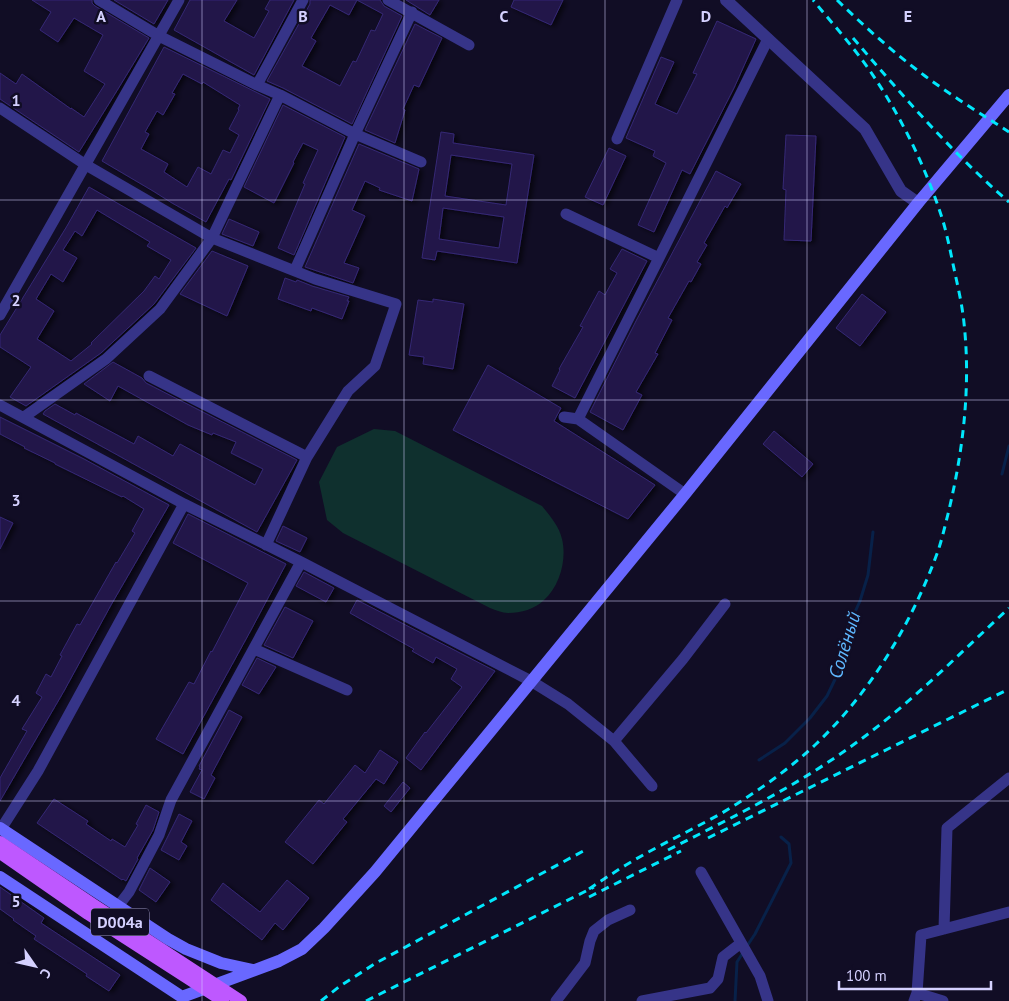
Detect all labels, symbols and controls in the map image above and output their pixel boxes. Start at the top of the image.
text: A [96,6,106,26]
text: B [298,6,308,26]
text: C [500,6,509,26]
text: D [701,6,711,26]
text: E [904,6,912,26]
text: 1 [11,90,21,110]
text: 2 [11,290,21,310]
text: 3 [11,490,21,510]
water label: Солёный [822,608,866,681]
text: 4 [11,690,21,710]
text: 5 [11,891,21,911]
road number: D004a [91,909,149,936]
north arrow [10,941,60,991]
scale bar [839,958,992,990]
text: С [36,965,55,982]
text: 100 m [846,966,887,985]

